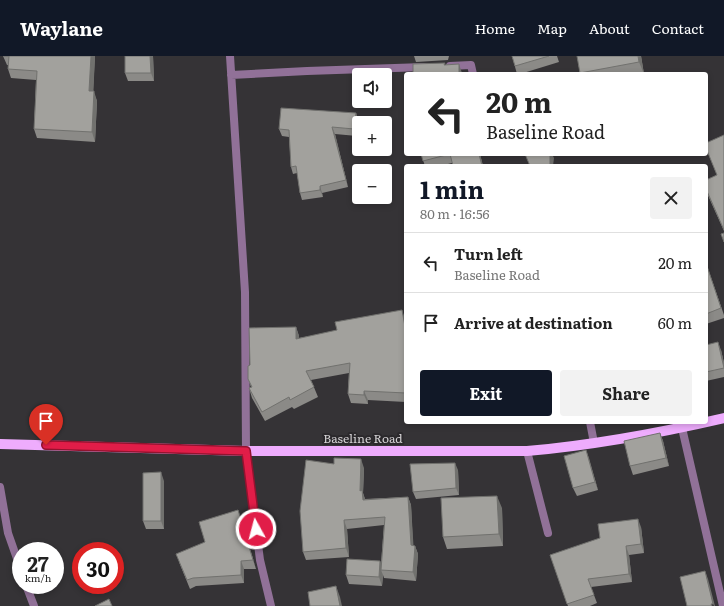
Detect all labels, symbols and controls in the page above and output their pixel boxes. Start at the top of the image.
text: Waylane [20,14,103,42]
text: Home [475,18,515,38]
text: Map [537,18,567,38]
text: About [589,18,630,38]
text: Contact [652,18,704,38]
map controls [352,68,392,204]
button: sound [352,68,392,108]
text: 20 m [486,80,552,122]
icon: left [420,88,472,140]
button: + [352,116,392,156]
text: Baseline Road [486,118,605,145]
button: − [352,164,392,204]
text: 1 min [420,171,484,206]
button: close [650,177,692,219]
text: 80 m · 16:56 [420,204,490,223]
text: Turn left [454,242,523,265]
text: 20 m [658,251,692,274]
icon: left [420,252,442,274]
text: Baseline Road [454,265,540,284]
text: Arrive at destination [454,311,613,334]
text: 60 m [658,311,692,334]
icon: arrive [420,312,442,334]
button: Exit [420,370,552,416]
button: Share [560,370,692,416]
pin [29,404,63,445]
icon: arrive [35,410,57,432]
street label: Baseline Road [323,429,403,447]
position arrow [235,508,277,550]
speed limit sign: 30 [72,542,124,594]
text: 27 [27,548,49,578]
text: km/h [25,570,51,585]

